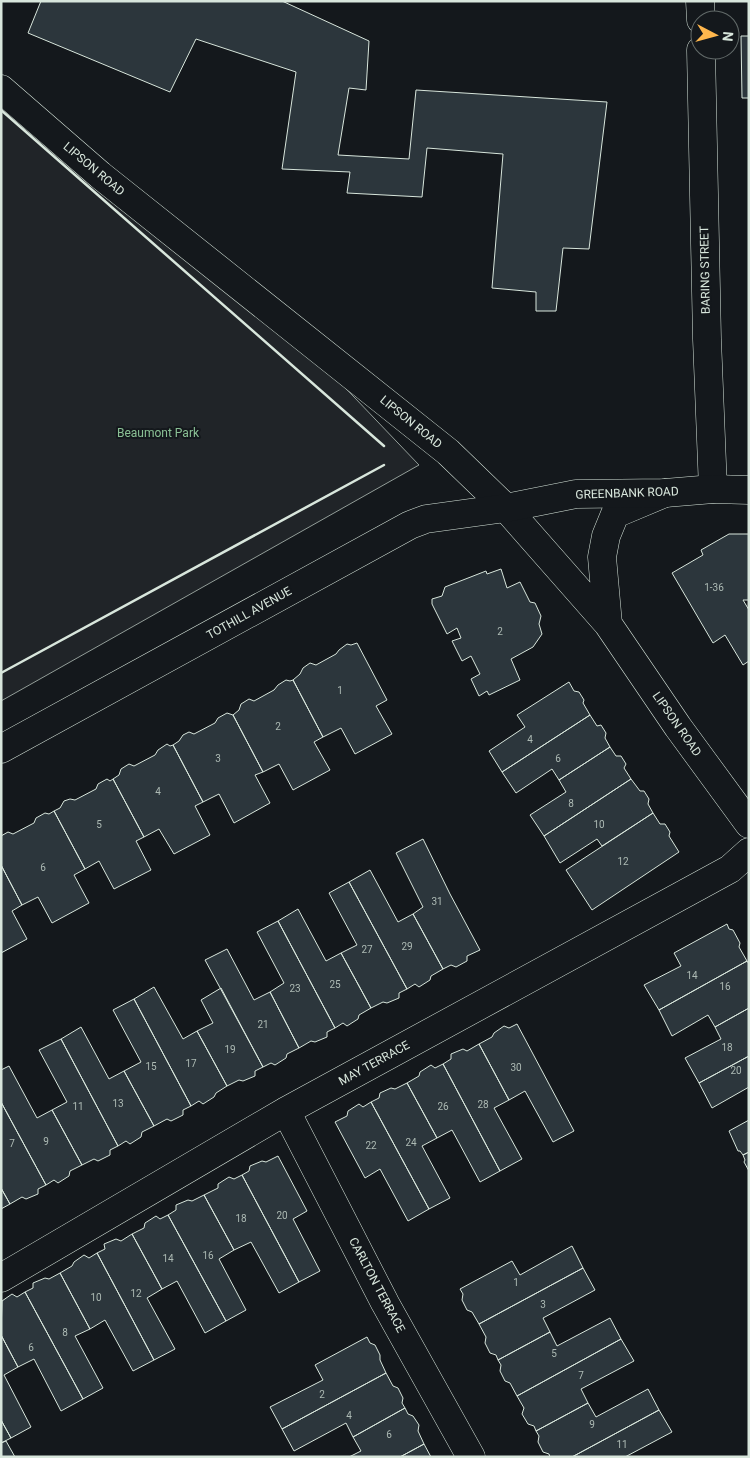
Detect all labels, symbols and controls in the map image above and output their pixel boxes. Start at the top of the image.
north arrow [690,10,740,60]
text: N [719,31,736,42]
street label: LIPSON ROAD [61,139,127,199]
street label: BARING STREET [697,226,713,314]
street label: LIPSON ROAD [377,393,445,451]
park label: Beaumont Park [117,426,200,440]
street label: GREENBANK ROAD [575,484,679,502]
house number: 1-36 [704,582,724,593]
street label: TOTHILL AVENUE [204,584,294,642]
house number: 2 [497,626,503,637]
house number: 1 [337,685,343,696]
street label: LIPSON ROAD [650,689,704,759]
house number: 2 [275,721,281,732]
house number: 4 [527,734,533,745]
house number: 3 [215,753,221,764]
house number: 6 [555,753,561,764]
house number: 4 [155,786,161,797]
house number: 8 [568,798,574,809]
house number: 5 [96,819,102,830]
house number: 10 [593,819,605,830]
house number: 12 [617,856,629,867]
house number: 6 [40,862,46,873]
house number: 31 [431,896,443,907]
house number: 29 [401,941,413,952]
house number: 27 [361,944,373,955]
house number: 14 [686,970,698,981]
house number: 25 [329,979,341,990]
house number: 16 [719,981,731,992]
house number: 23 [289,983,301,994]
house number: 21 [257,1019,269,1030]
street label: MAY TERRACE [336,1038,412,1088]
house number: 18 [721,1042,733,1053]
house number: 19 [224,1044,236,1055]
house number: 17 [185,1058,197,1069]
house number: 15 [145,1061,157,1072]
house number: 30 [510,1062,522,1073]
house number: 20 [730,1065,742,1076]
house number: 13 [112,1098,124,1109]
house number: 28 [477,1099,489,1110]
house number: 11 [72,1101,84,1112]
house number: 26 [437,1101,449,1112]
house number: 9 [43,1136,49,1147]
house number: 24 [405,1137,417,1148]
house number: 7 [9,1138,15,1149]
house number: 22 [365,1140,377,1151]
house number: 20 [276,1210,288,1221]
house number: 18 [235,1213,247,1224]
street label: CARLTON TERRACE [346,1235,408,1335]
house number: 16 [202,1250,214,1261]
house number: 14 [162,1253,174,1264]
house number: 1 [513,1277,519,1288]
house number: 12 [130,1288,142,1299]
house number: 10 [90,1292,102,1303]
house number: 3 [540,1299,546,1310]
house number: 8 [62,1327,68,1338]
house number: 6 [28,1342,34,1353]
house number: 5 [551,1348,557,1359]
house number: 7 [578,1370,584,1381]
house number: 2 [319,1389,325,1400]
house number: 4 [346,1410,352,1421]
house number: 9 [589,1419,595,1430]
house number: 6 [386,1429,392,1440]
house number: 11 [616,1439,628,1450]

